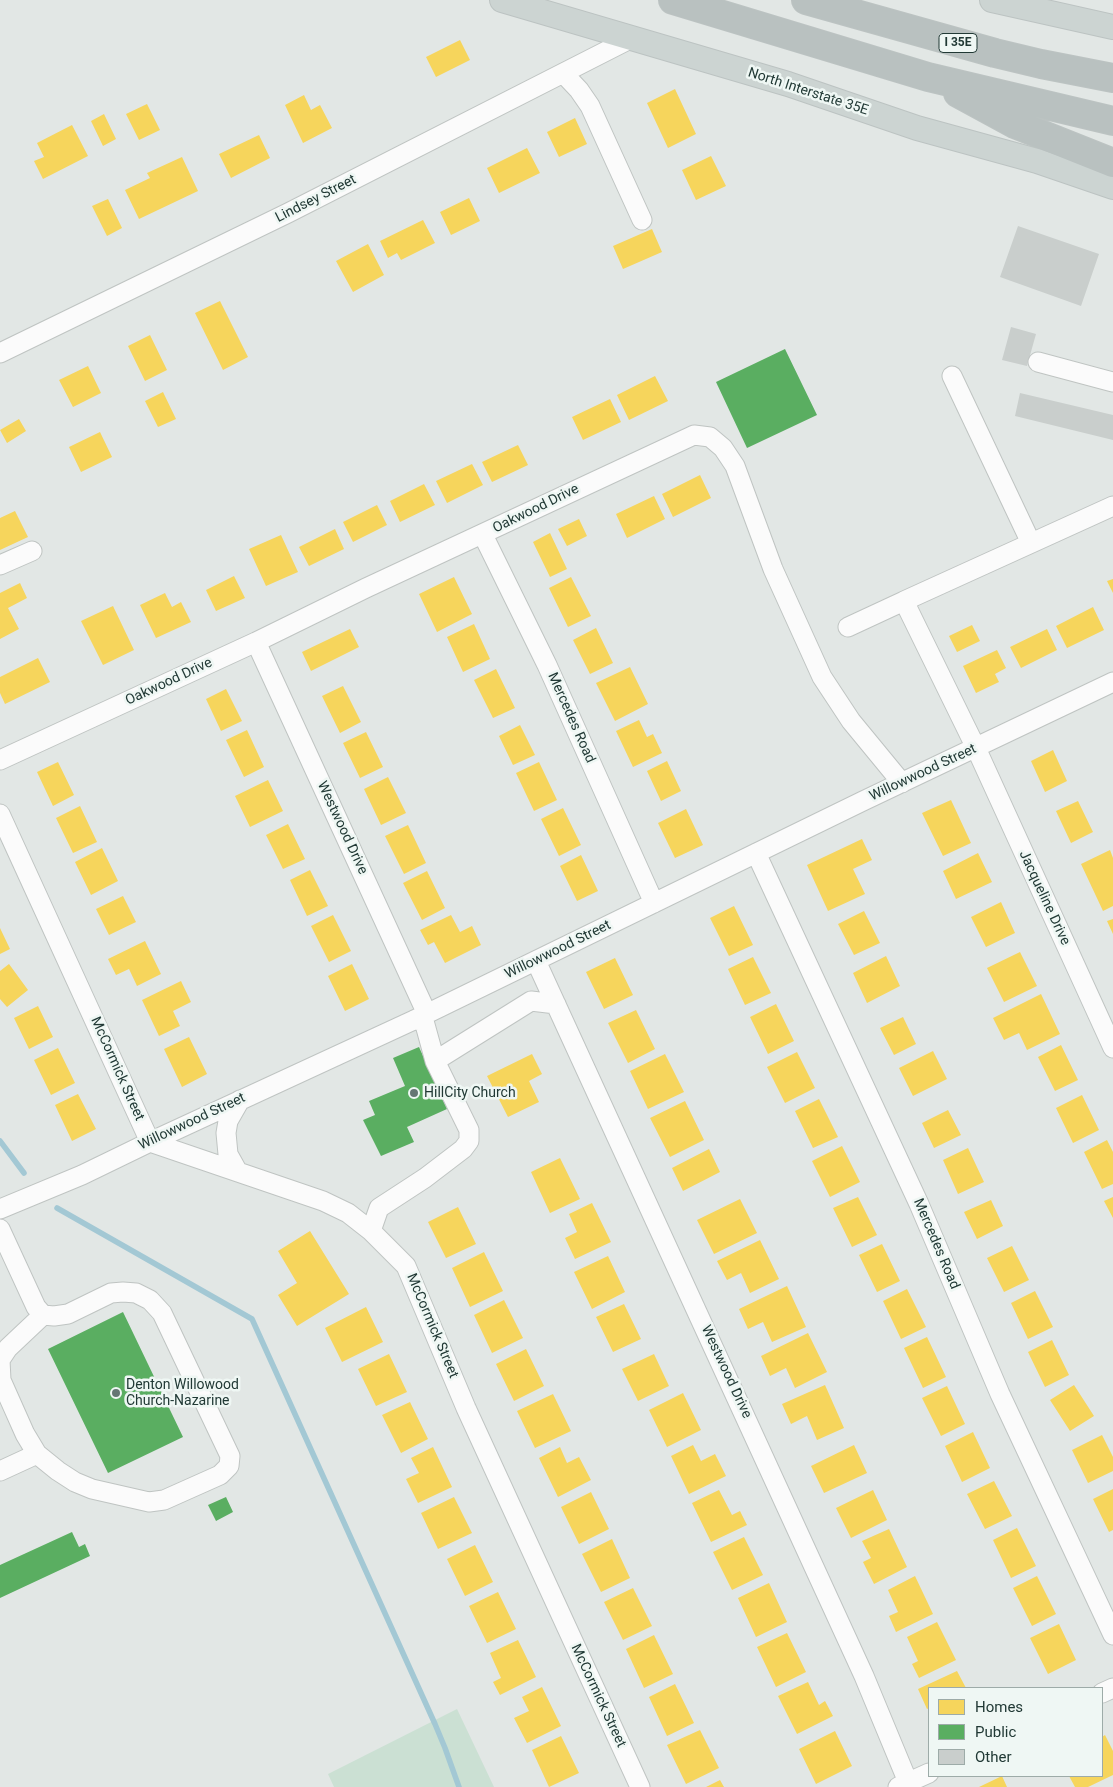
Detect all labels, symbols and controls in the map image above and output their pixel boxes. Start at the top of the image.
road number: I 35E [939,34,977,52]
street label: North Interstate 35E [746,65,870,119]
street label: Lindsey Street [273,172,359,226]
street label: Oakwood Drive [490,481,582,537]
street label: Oakwood Drive [123,655,215,709]
street label: Mercedes Road [544,670,598,766]
street label: Willowwood Street [867,741,979,805]
street label: Westwood Drive [313,779,371,877]
street label: Jacqueline Drive [1015,848,1073,948]
street label: Willowwood Street [502,917,614,983]
street label: McCormick Street [87,1014,147,1124]
place label: HillCity Church [424,1085,516,1101]
marker: HillCity Church [408,1087,420,1099]
street label: Willowwood Street [136,1090,248,1154]
street label: Mercedes Road [909,1196,963,1292]
street label: McCormick Street [402,1271,462,1381]
street label: Westwood Drive [697,1323,755,1421]
place label: Denton Willowood Church-Nazarine [126,1377,239,1410]
marker: Denton Willowood Church-Nazarine [110,1387,122,1399]
street label: McCormick Street [567,1642,629,1750]
legend [928,1687,1103,1777]
text: Homes [975,1698,1023,1716]
text: Public [975,1723,1016,1741]
text: Other [975,1748,1012,1766]

